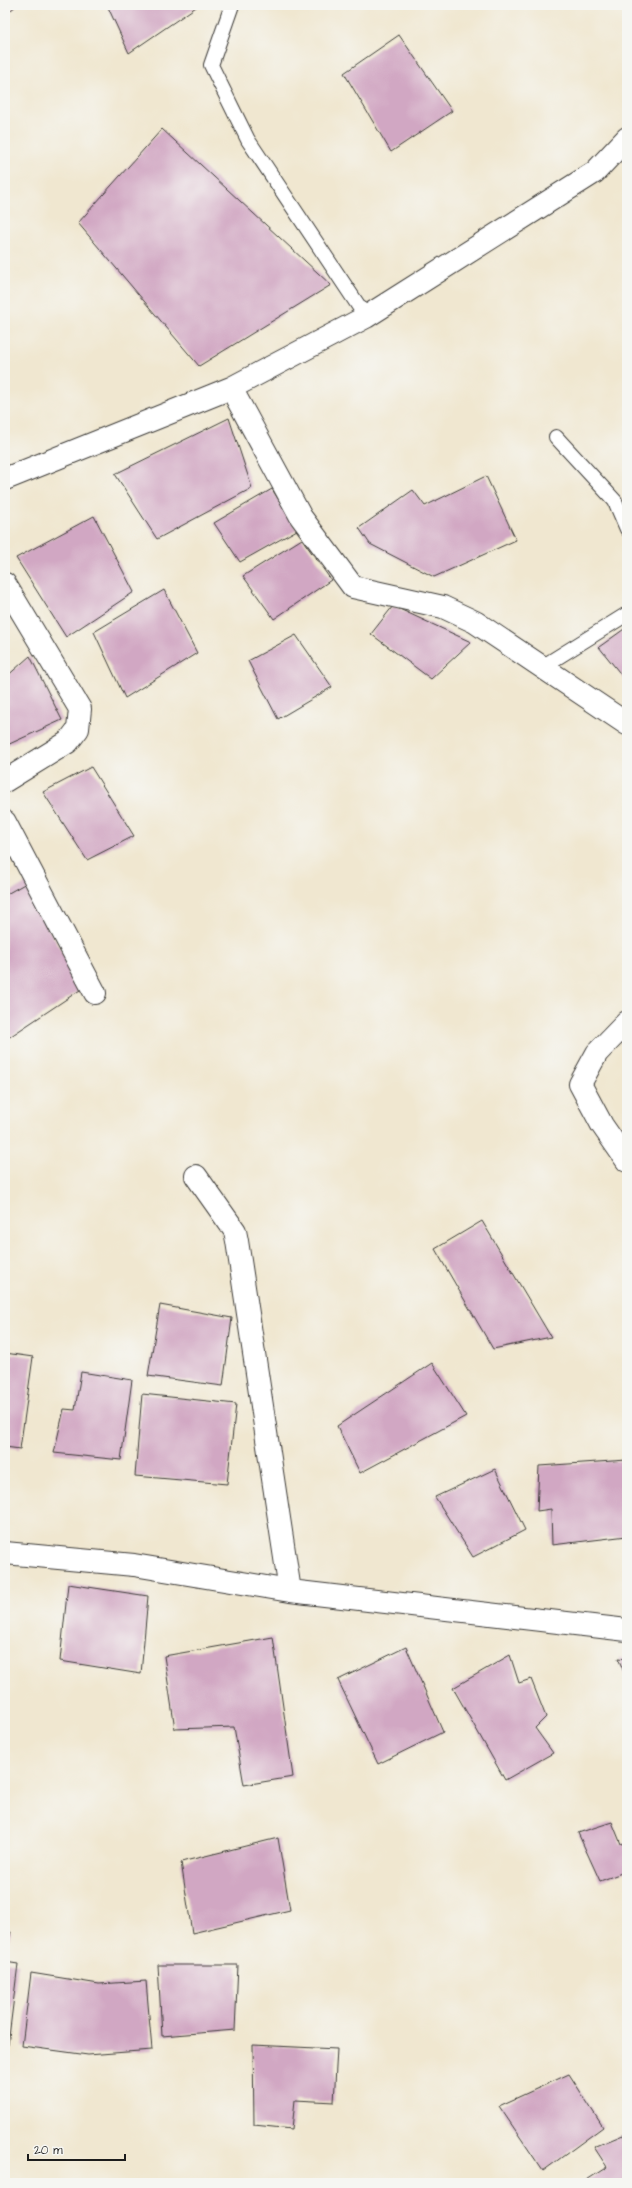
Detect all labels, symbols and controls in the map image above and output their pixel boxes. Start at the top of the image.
scale bar [28,2136,125,2162]
text: 20 m [34,2142,63,2159]

